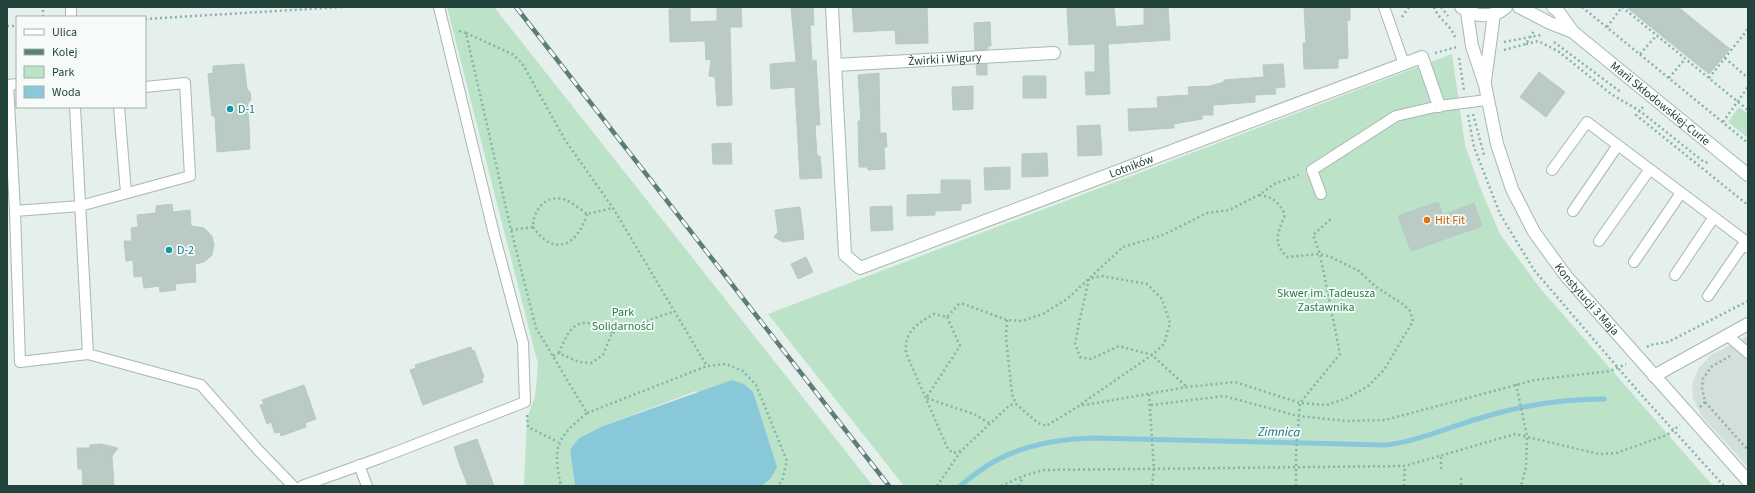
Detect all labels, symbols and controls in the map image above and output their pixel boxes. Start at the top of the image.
legend [16,16,146,108]
text: Ulica [52,24,77,41]
text: Kolej [52,44,77,61]
street label: Żwirki i Wigury [908,48,983,69]
street label: Marii Skłodowskiej-Curie [1607,57,1714,149]
text: Park [52,64,74,81]
text: Woda [52,84,81,101]
place label: D-1 [238,101,255,118]
marker: D-1 [225,104,235,114]
street label: Lotników [1107,150,1156,182]
place label: Hit Fit [1435,212,1465,229]
marker: Hit Fit [1422,215,1432,225]
place label: D-2 [177,242,194,259]
marker: D-2 [164,245,174,255]
street label: Konstytucji 3 Maja [1551,259,1623,339]
park label: Skwer im. Tadeusza Zastawnika [1277,285,1375,316]
park label: Park Solidarności [592,304,654,335]
water label: Zimnica [1257,423,1300,441]

